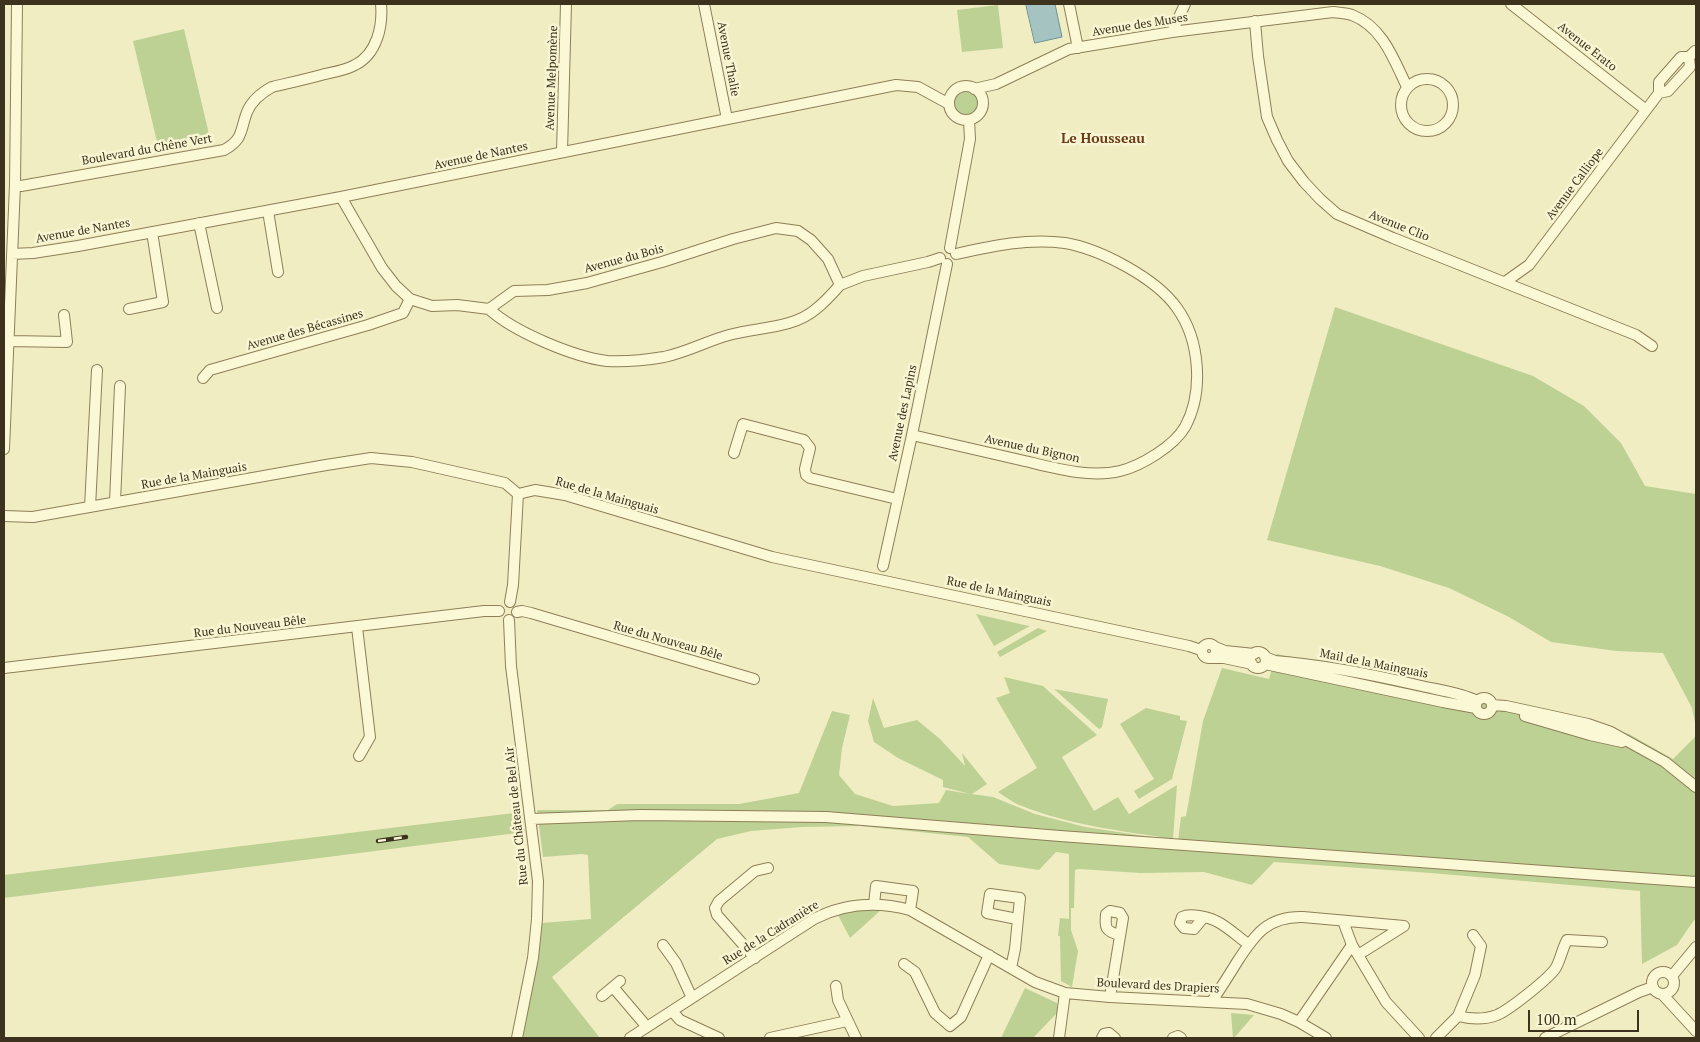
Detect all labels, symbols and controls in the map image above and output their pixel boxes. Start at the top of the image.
street label: Avenue des Muses [1091,10,1189,40]
street label: Avenue Erato [1555,19,1619,75]
street label: Avenue Thalie [714,20,742,98]
street label: Avenue Melpomène [543,25,561,131]
street label: Boulevard du Chêne Vert [81,131,213,169]
district label: Le Housseau [1061,131,1145,147]
street label: Avenue de Nantes [433,139,529,173]
street label: Avenue Calliope [1543,145,1607,223]
street label: Avenue Clio [1367,207,1431,245]
street label: Avenue de Nantes [35,216,131,246]
street label: Avenue du Bois [583,241,665,277]
street label: Avenue des Bécassines [245,306,365,354]
street label: Avenue des Lapins [886,363,920,463]
street label: Avenue du Bignon [983,432,1081,466]
street label: Rue de la Mainguais [140,460,248,492]
street label: Rue de la Mainguais [554,474,660,518]
street label: Rue de la Mainguais [945,574,1053,610]
street label: Rue du Nouveau Bêle [193,613,307,641]
street label: Rue du Nouveau Bêle [612,618,724,664]
street label: Mail de la Mainguais [1319,646,1429,682]
street label: Rue du Château de Bel Air [503,746,531,886]
street label: Rue de la Cadranière [720,898,822,968]
street label: Boulevard des Drapiers [1096,976,1220,996]
scale bar [1530,1000,1641,1032]
text: 100 m [1536,1009,1577,1029]

